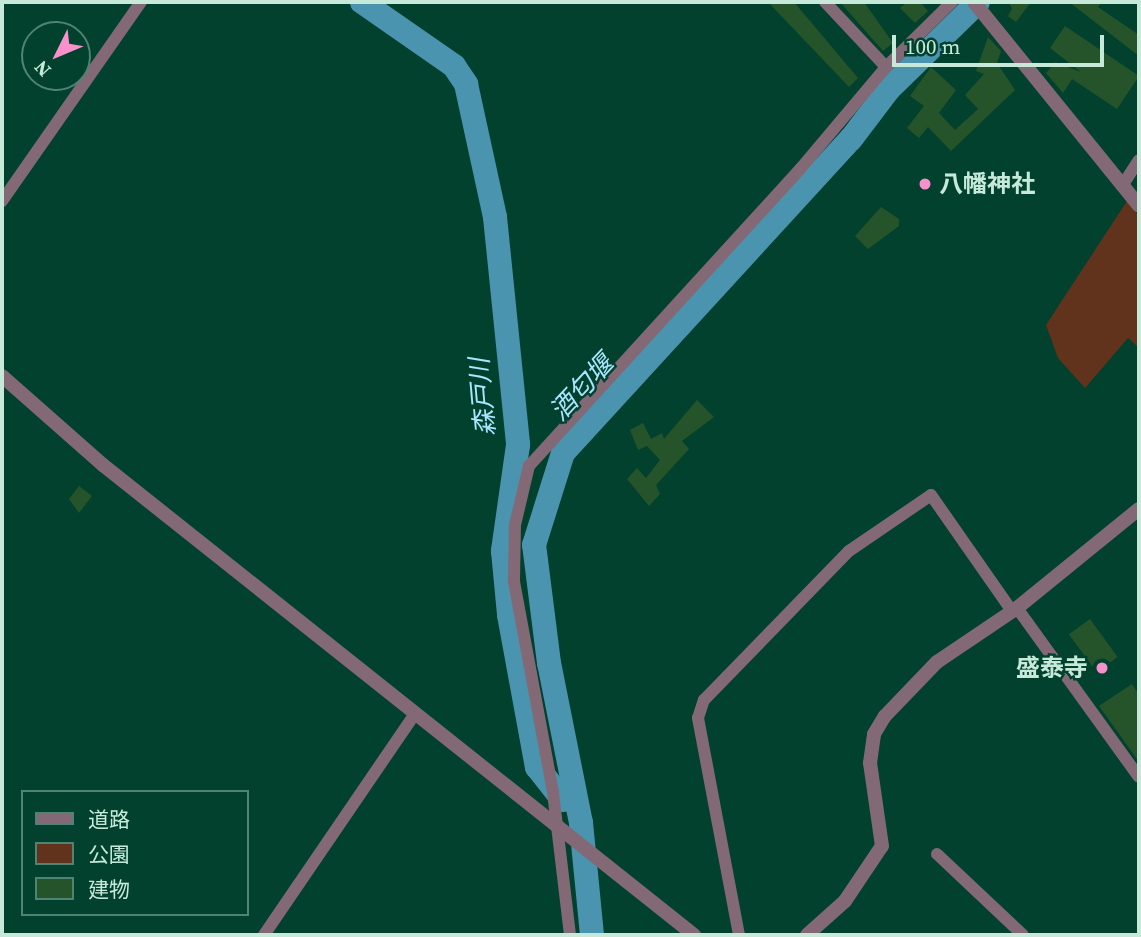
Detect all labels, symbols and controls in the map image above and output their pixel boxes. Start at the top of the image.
north arrow [21,21,91,91]
scale bar [896,21,1108,65]
text: 100 m [905,32,960,61]
text: N [28,55,56,83]
place label: 八幡神社 [939,170,1035,198]
marker: 八幡神社 [917,176,933,192]
water label: 酒匂堰 [544,349,620,427]
water label: 森戸川 [464,357,502,437]
place label: 盛泰寺 [1016,654,1088,682]
marker: 盛泰寺 [1094,660,1110,676]
legend [21,790,248,916]
text: 道路 [88,805,130,834]
text: 公園 [88,840,130,869]
text: 建物 [88,875,130,904]

